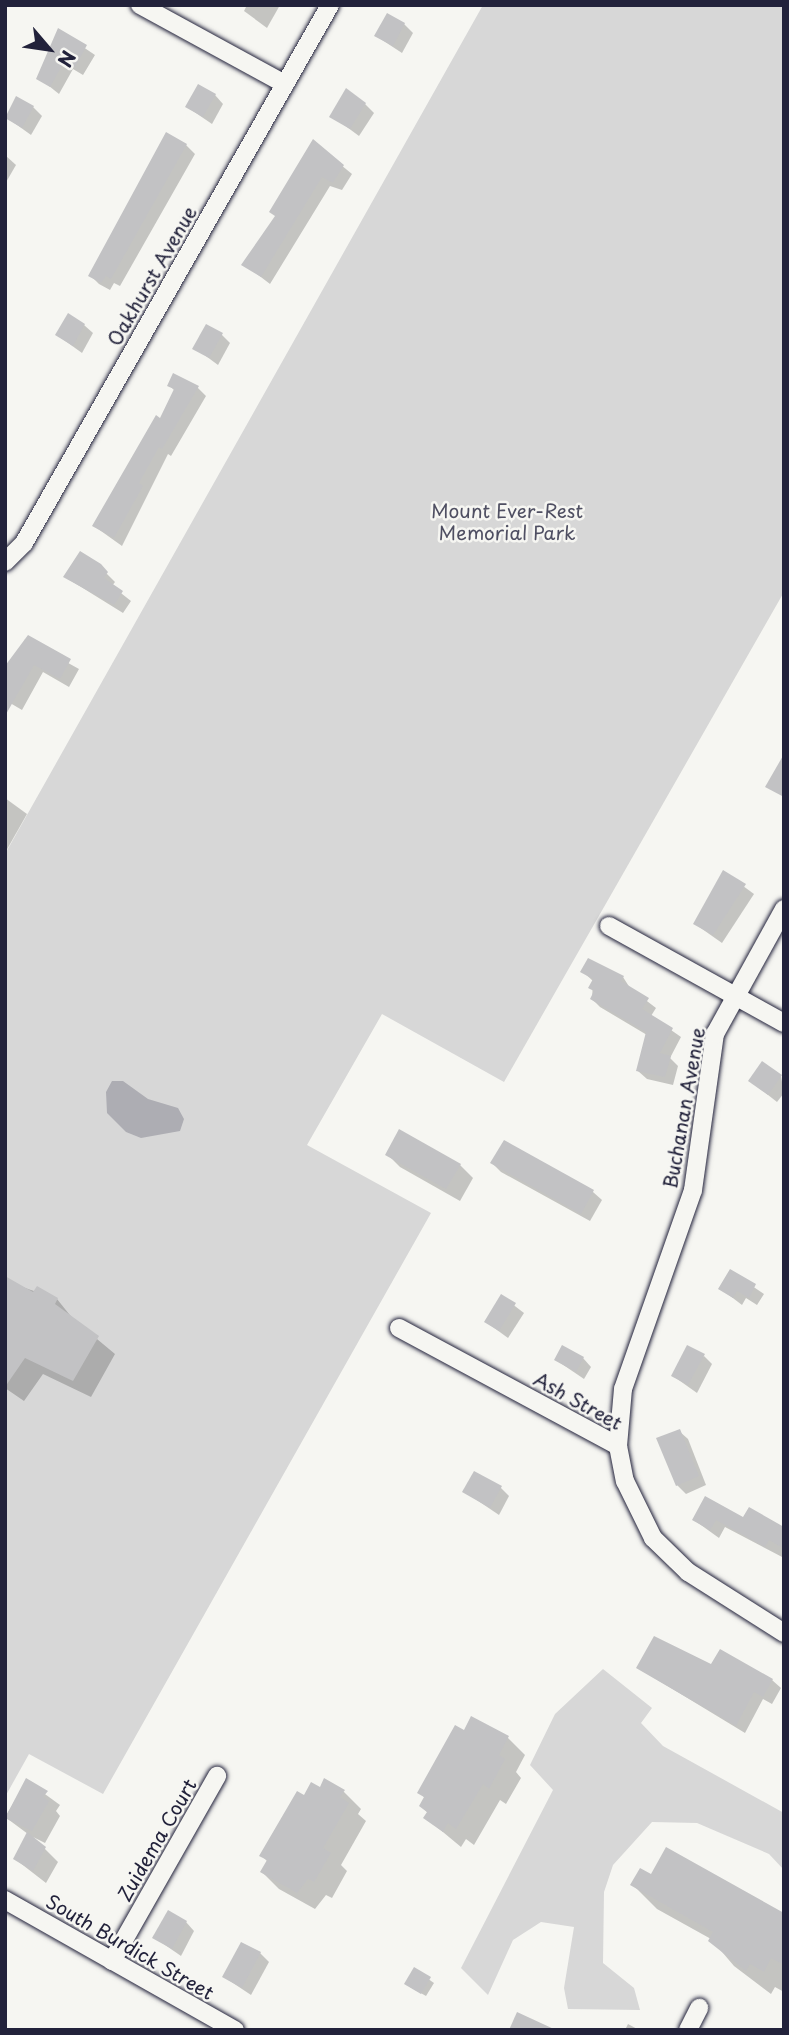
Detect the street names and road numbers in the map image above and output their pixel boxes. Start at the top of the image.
street label: Oakhurst Avenue [103,202,201,350]
street label: Buchanan Avenue [659,1026,709,1190]
street label: Ash Street [530,1367,626,1435]
street label: Zuidema Court [113,1775,201,1905]
street label: South Burdick Street [41,1889,219,2005]

